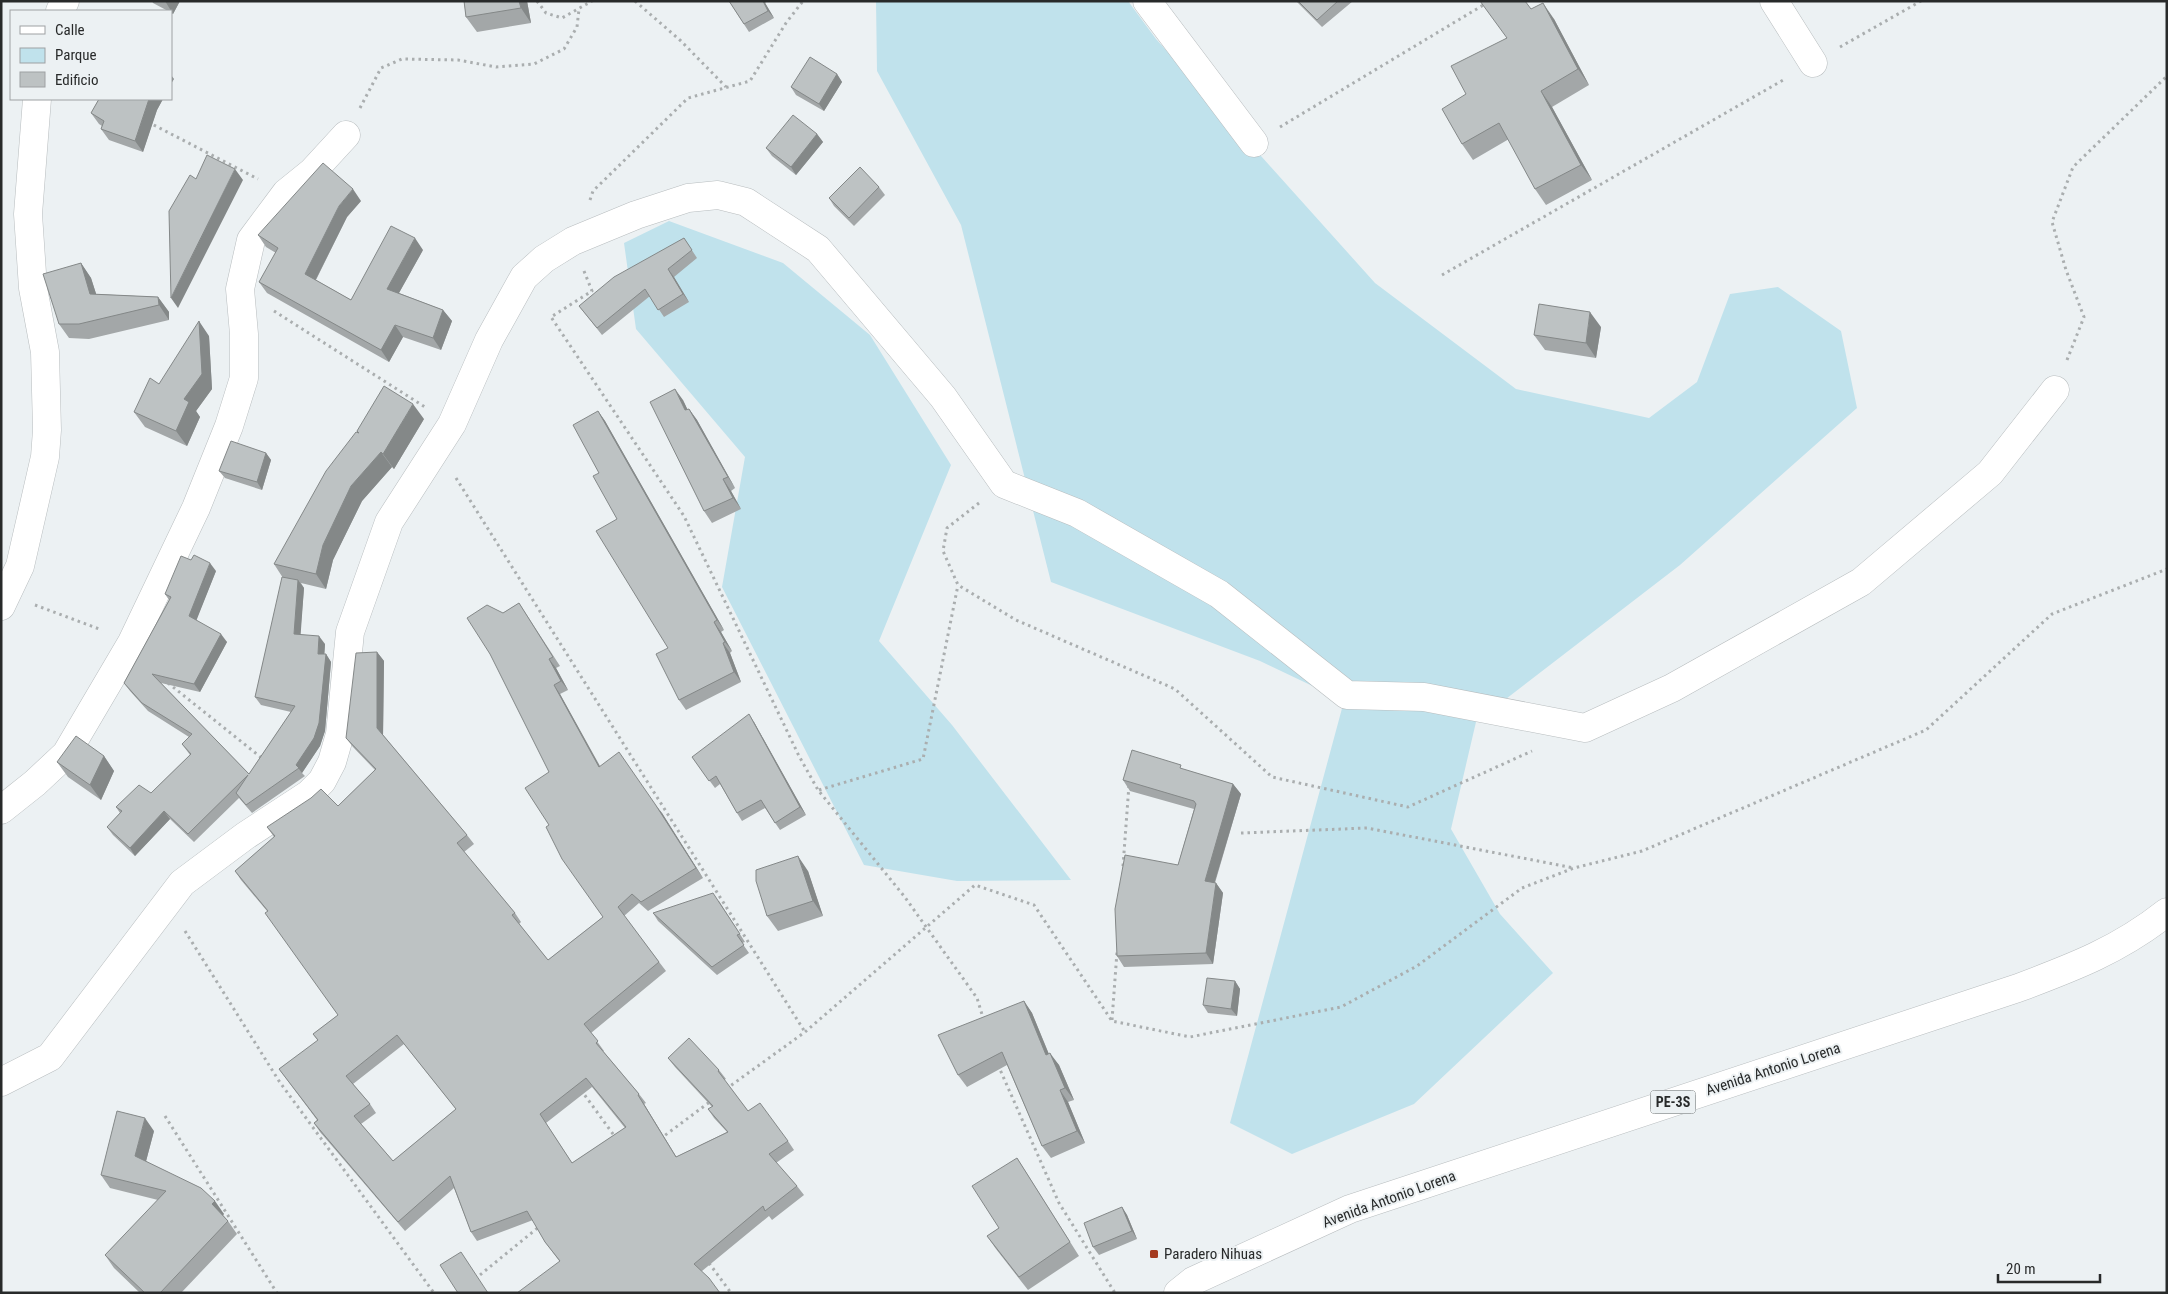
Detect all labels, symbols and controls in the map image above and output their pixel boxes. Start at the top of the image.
legend [10,10,172,100]
text: Calle [55,21,85,39]
text: Parque [55,46,97,64]
text: Edificio [55,71,98,89]
street label: Avenida Antonio Lorena [1703,1039,1843,1099]
road number: PE-3S [1650,1090,1696,1114]
street label: Avenida Antonio Lorena [1320,1167,1458,1231]
place label: Paradero Nihuas [1164,1245,1262,1263]
marker: Paradero Nihuas [1148,1248,1160,1260]
scale bar [1998,1252,2100,1284]
text: 20 m [2006,1260,2036,1278]

